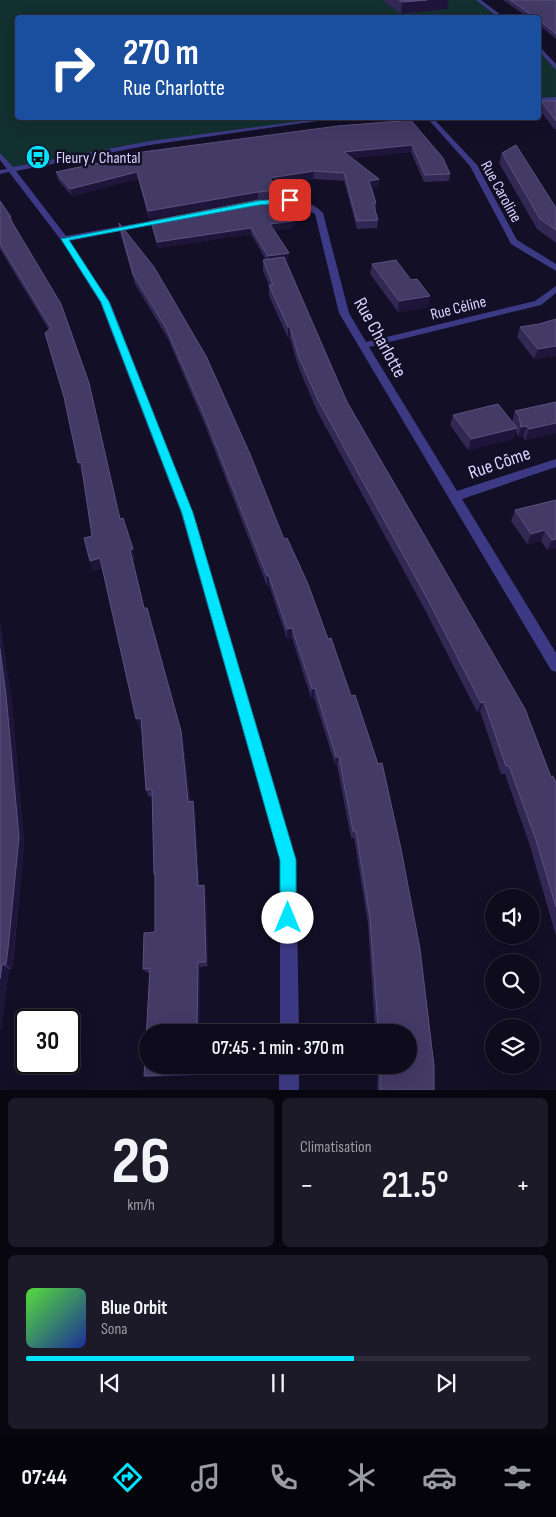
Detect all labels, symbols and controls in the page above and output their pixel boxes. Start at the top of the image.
text: 270 m [123,32,199,75]
icon: right [40,35,105,100]
text: Rue Charlotte [123,75,225,102]
bus stop icon: Fleury / Chantal [25,144,51,170]
place label: Fleury / Chantal [56,149,141,168]
street label: Rue Caroline [476,158,525,226]
pin [269,179,311,221]
icon: arrive [276,186,304,214]
street label: Rue Céline [429,292,488,325]
street label: Rue Charlotte [348,294,411,382]
street label: Rue Côme [465,442,534,485]
map controls [485,889,540,1074]
button: sound [485,889,540,944]
position arrow [261,891,313,943]
button: search [485,954,540,1009]
speed limit sign: 30 [15,1009,80,1074]
button: layers [485,1019,540,1074]
text: 07:45 · 1 min · 370 m [212,1037,344,1060]
text: 26 [111,1124,171,1202]
text: Climatisation [300,1138,372,1157]
text: 21.5° [381,1163,449,1208]
text: − [300,1169,314,1202]
text: + [516,1169,530,1202]
text: km/h [127,1196,155,1215]
text: Blue Orbit [101,1297,167,1320]
text: Sona [101,1320,128,1339]
icon: previous [96,1369,124,1397]
icon: pause [264,1369,292,1397]
icon: next [432,1369,460,1397]
icon: directions [110,1460,145,1495]
icon: music [188,1460,223,1495]
icon: phone [266,1460,301,1495]
icon: climate [344,1460,379,1495]
icon: car [422,1460,457,1495]
icon: filters [500,1460,535,1495]
text: 07:44 [21,1464,67,1491]

